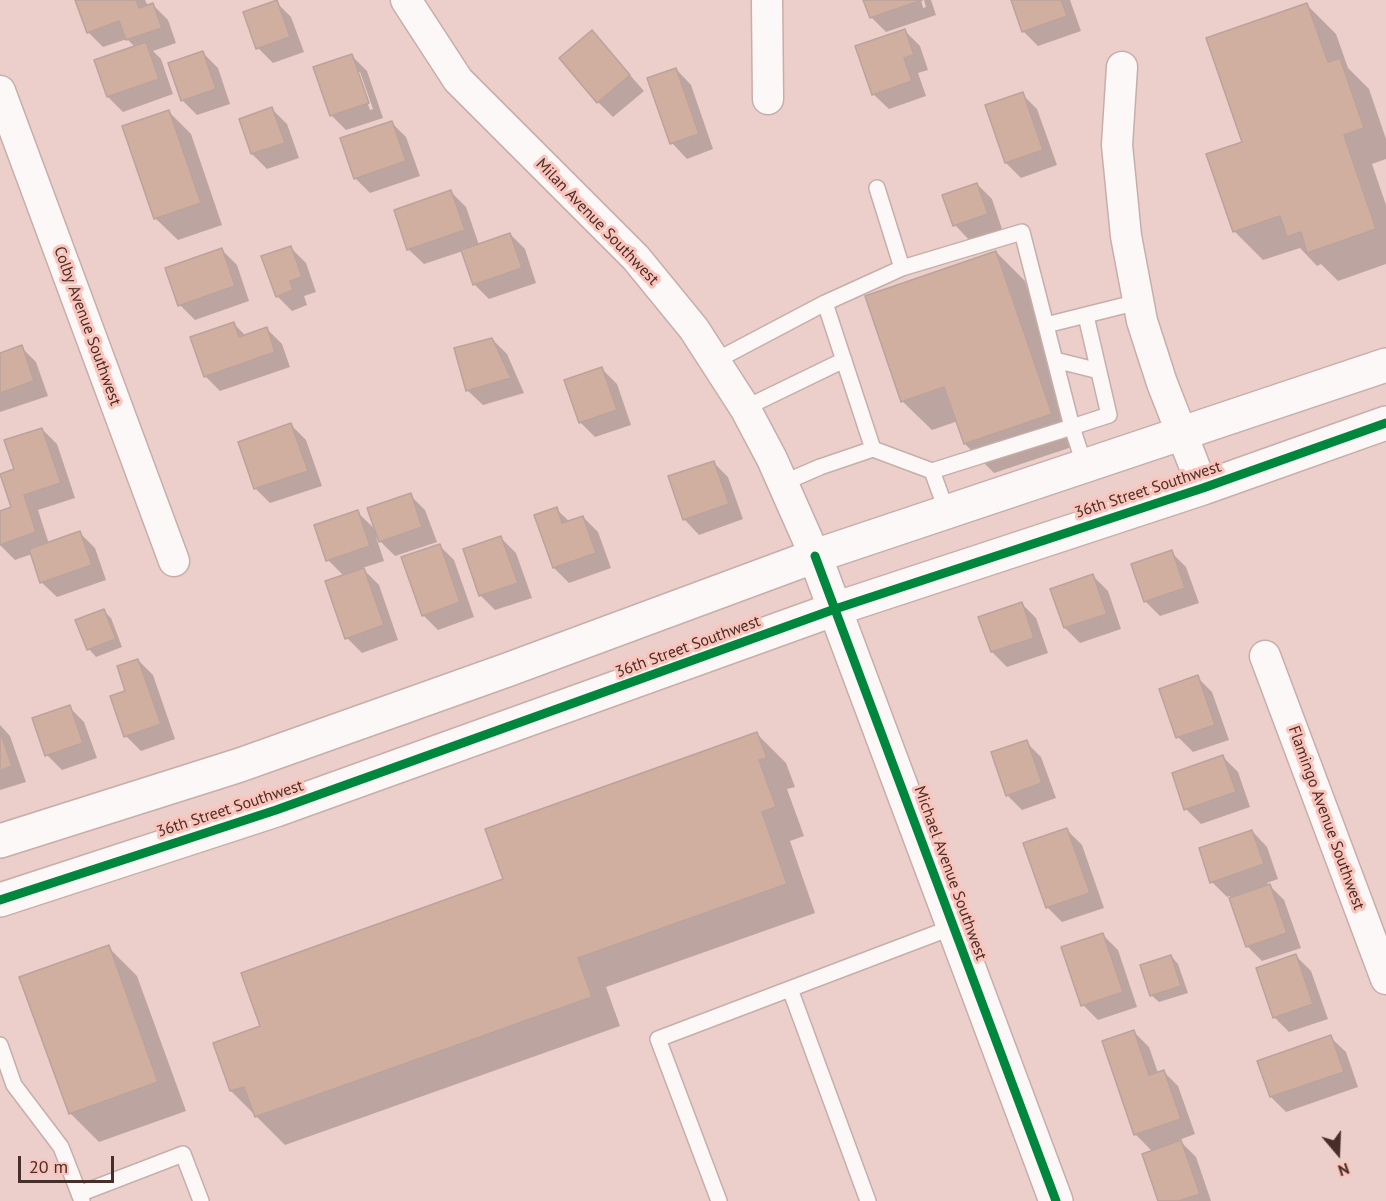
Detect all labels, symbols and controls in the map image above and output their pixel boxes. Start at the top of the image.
street label: Milan Avenue Southwest [532,155,662,289]
street label: Colby Avenue Southwest [49,244,125,408]
street label: 36th Street Southwest [1072,457,1224,523]
street label: 36th Street Southwest [613,612,763,682]
street label: Flamingo Avenue Southwest [1284,723,1368,913]
street label: 36th Street Southwest [154,776,306,842]
street label: Michael Avenue Southwest [910,783,990,963]
north arrow [1308,1123,1368,1183]
scale bar [21,1144,117,1182]
text: 20 m [29,1155,68,1178]
text: N [1336,1159,1352,1181]

